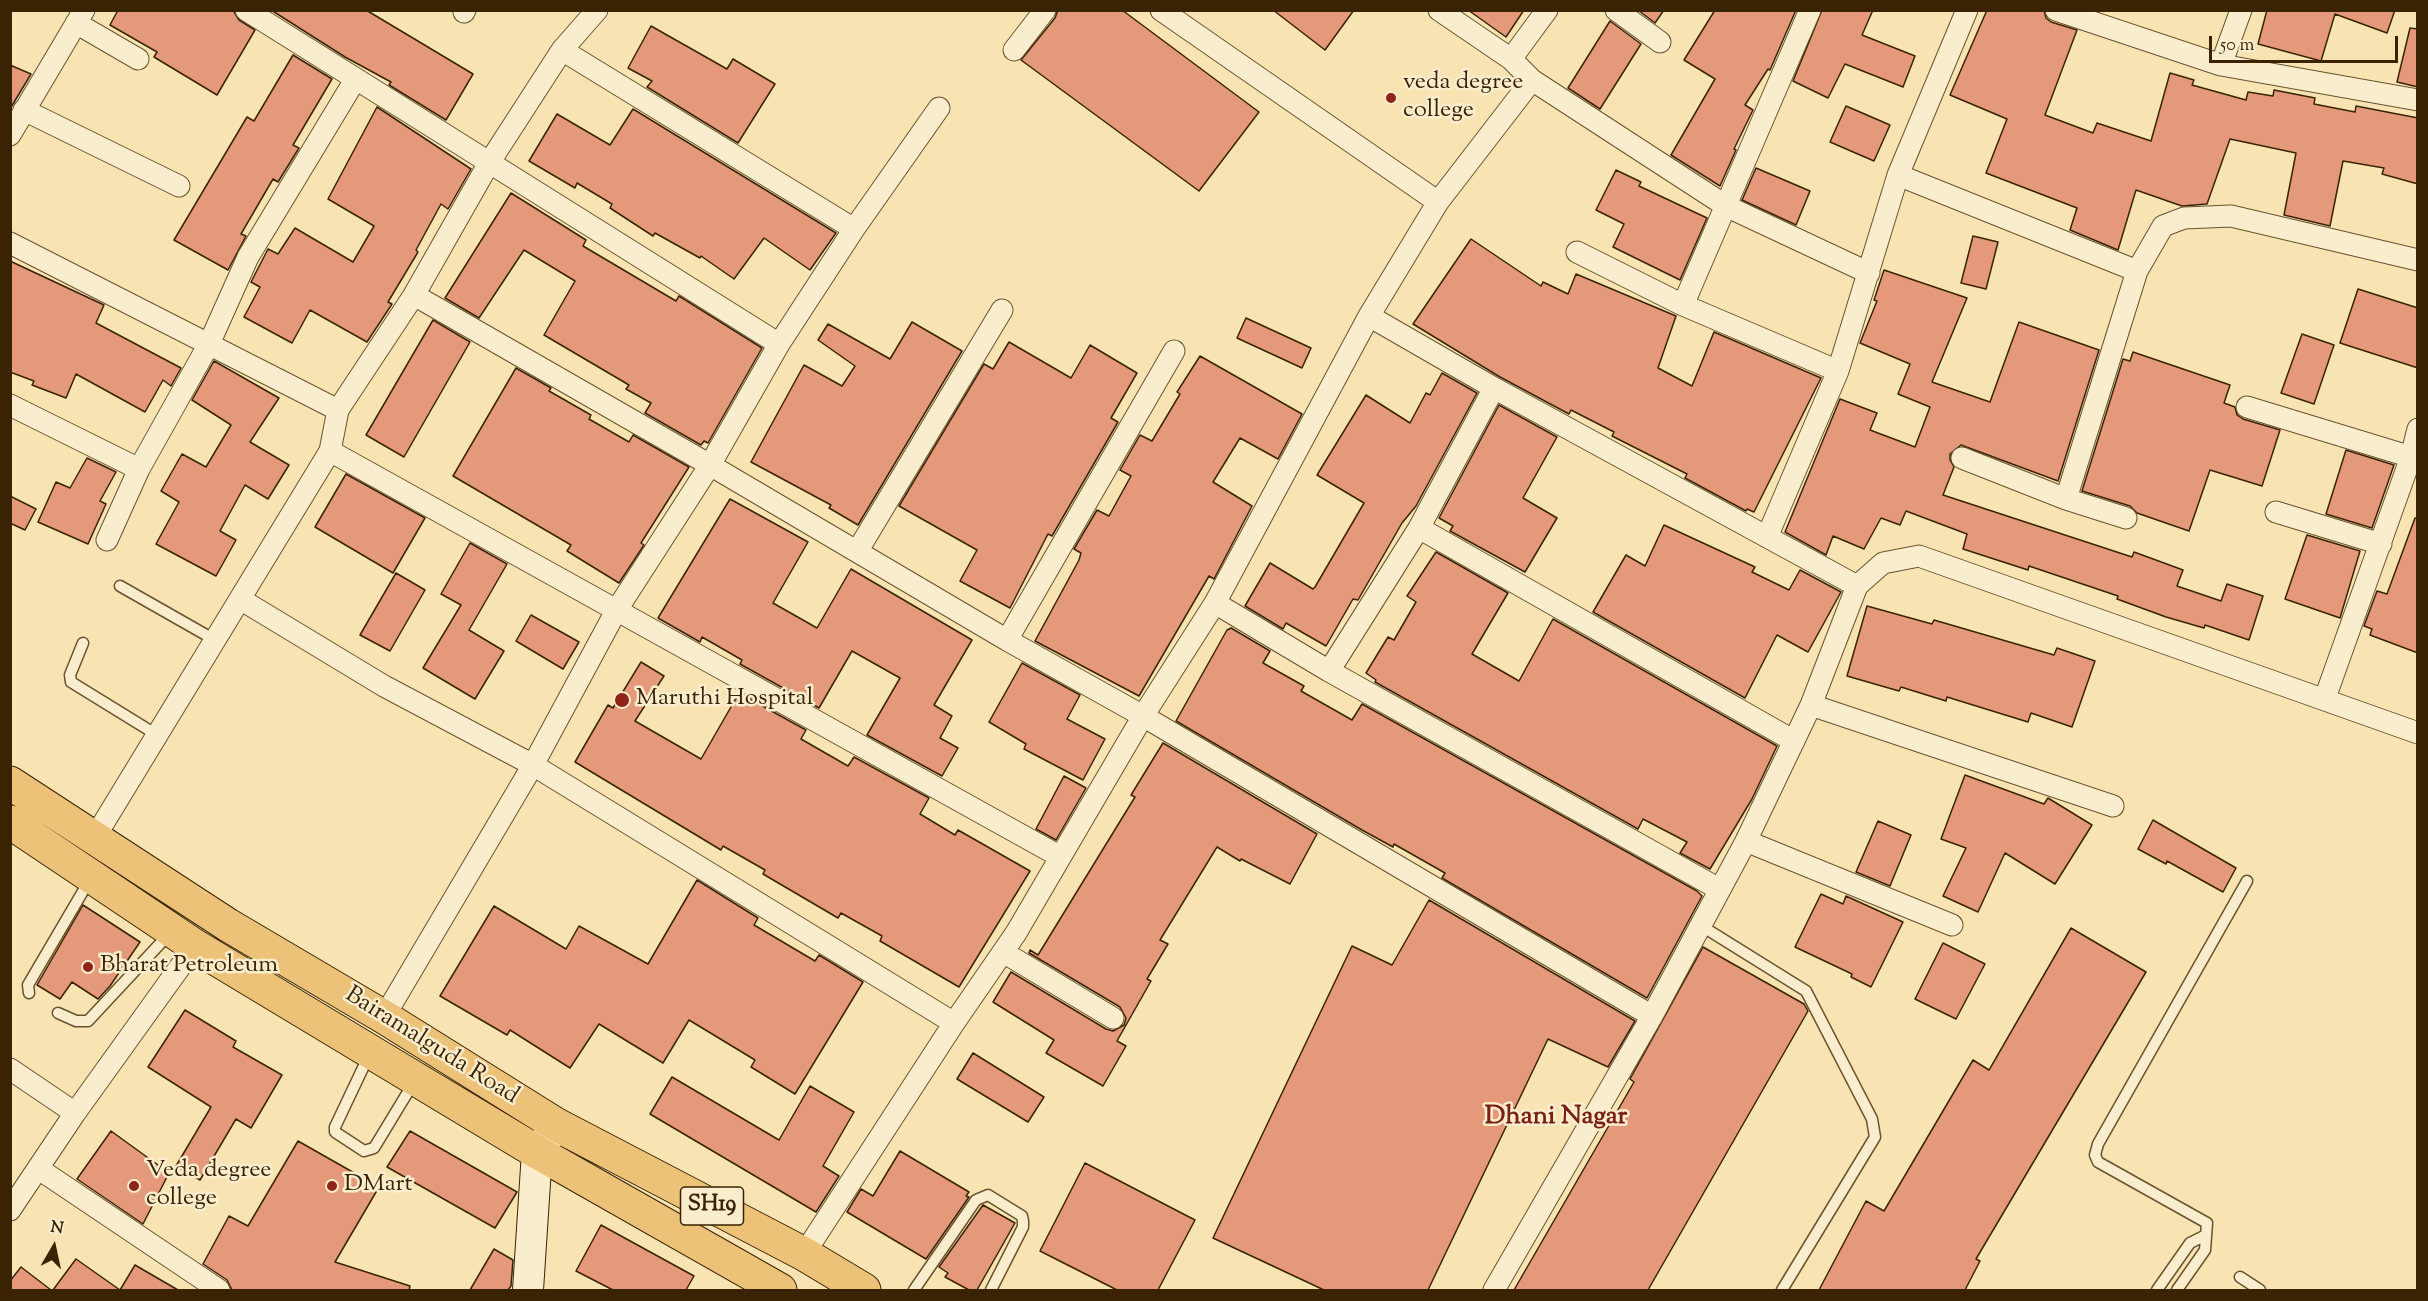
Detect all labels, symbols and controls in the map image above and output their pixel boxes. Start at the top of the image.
scale bar [2212,24,2401,62]
text: 50 m [2220,33,2254,59]
place label: veda degree college [1403,70,1523,126]
marker: veda degree college [1384,91,1398,105]
place label: Maruthi Hospital [636,686,813,714]
marker: Maruthi Hospital [613,691,631,709]
place label: Bharat Petroleum [100,953,278,981]
marker: Bharat Petroleum [81,960,95,974]
street label: Bairamalguda Road [339,982,523,1112]
district label: Dhani Nagar [1485,1103,1627,1135]
place label: Veda degree college [146,1158,272,1214]
place label: DMart [344,1172,413,1200]
marker: Veda degree college [127,1179,141,1193]
marker: DMart [325,1179,339,1193]
road number: SH19 [680,1187,744,1225]
text: N [49,1216,65,1241]
north arrow [24,1217,84,1277]

